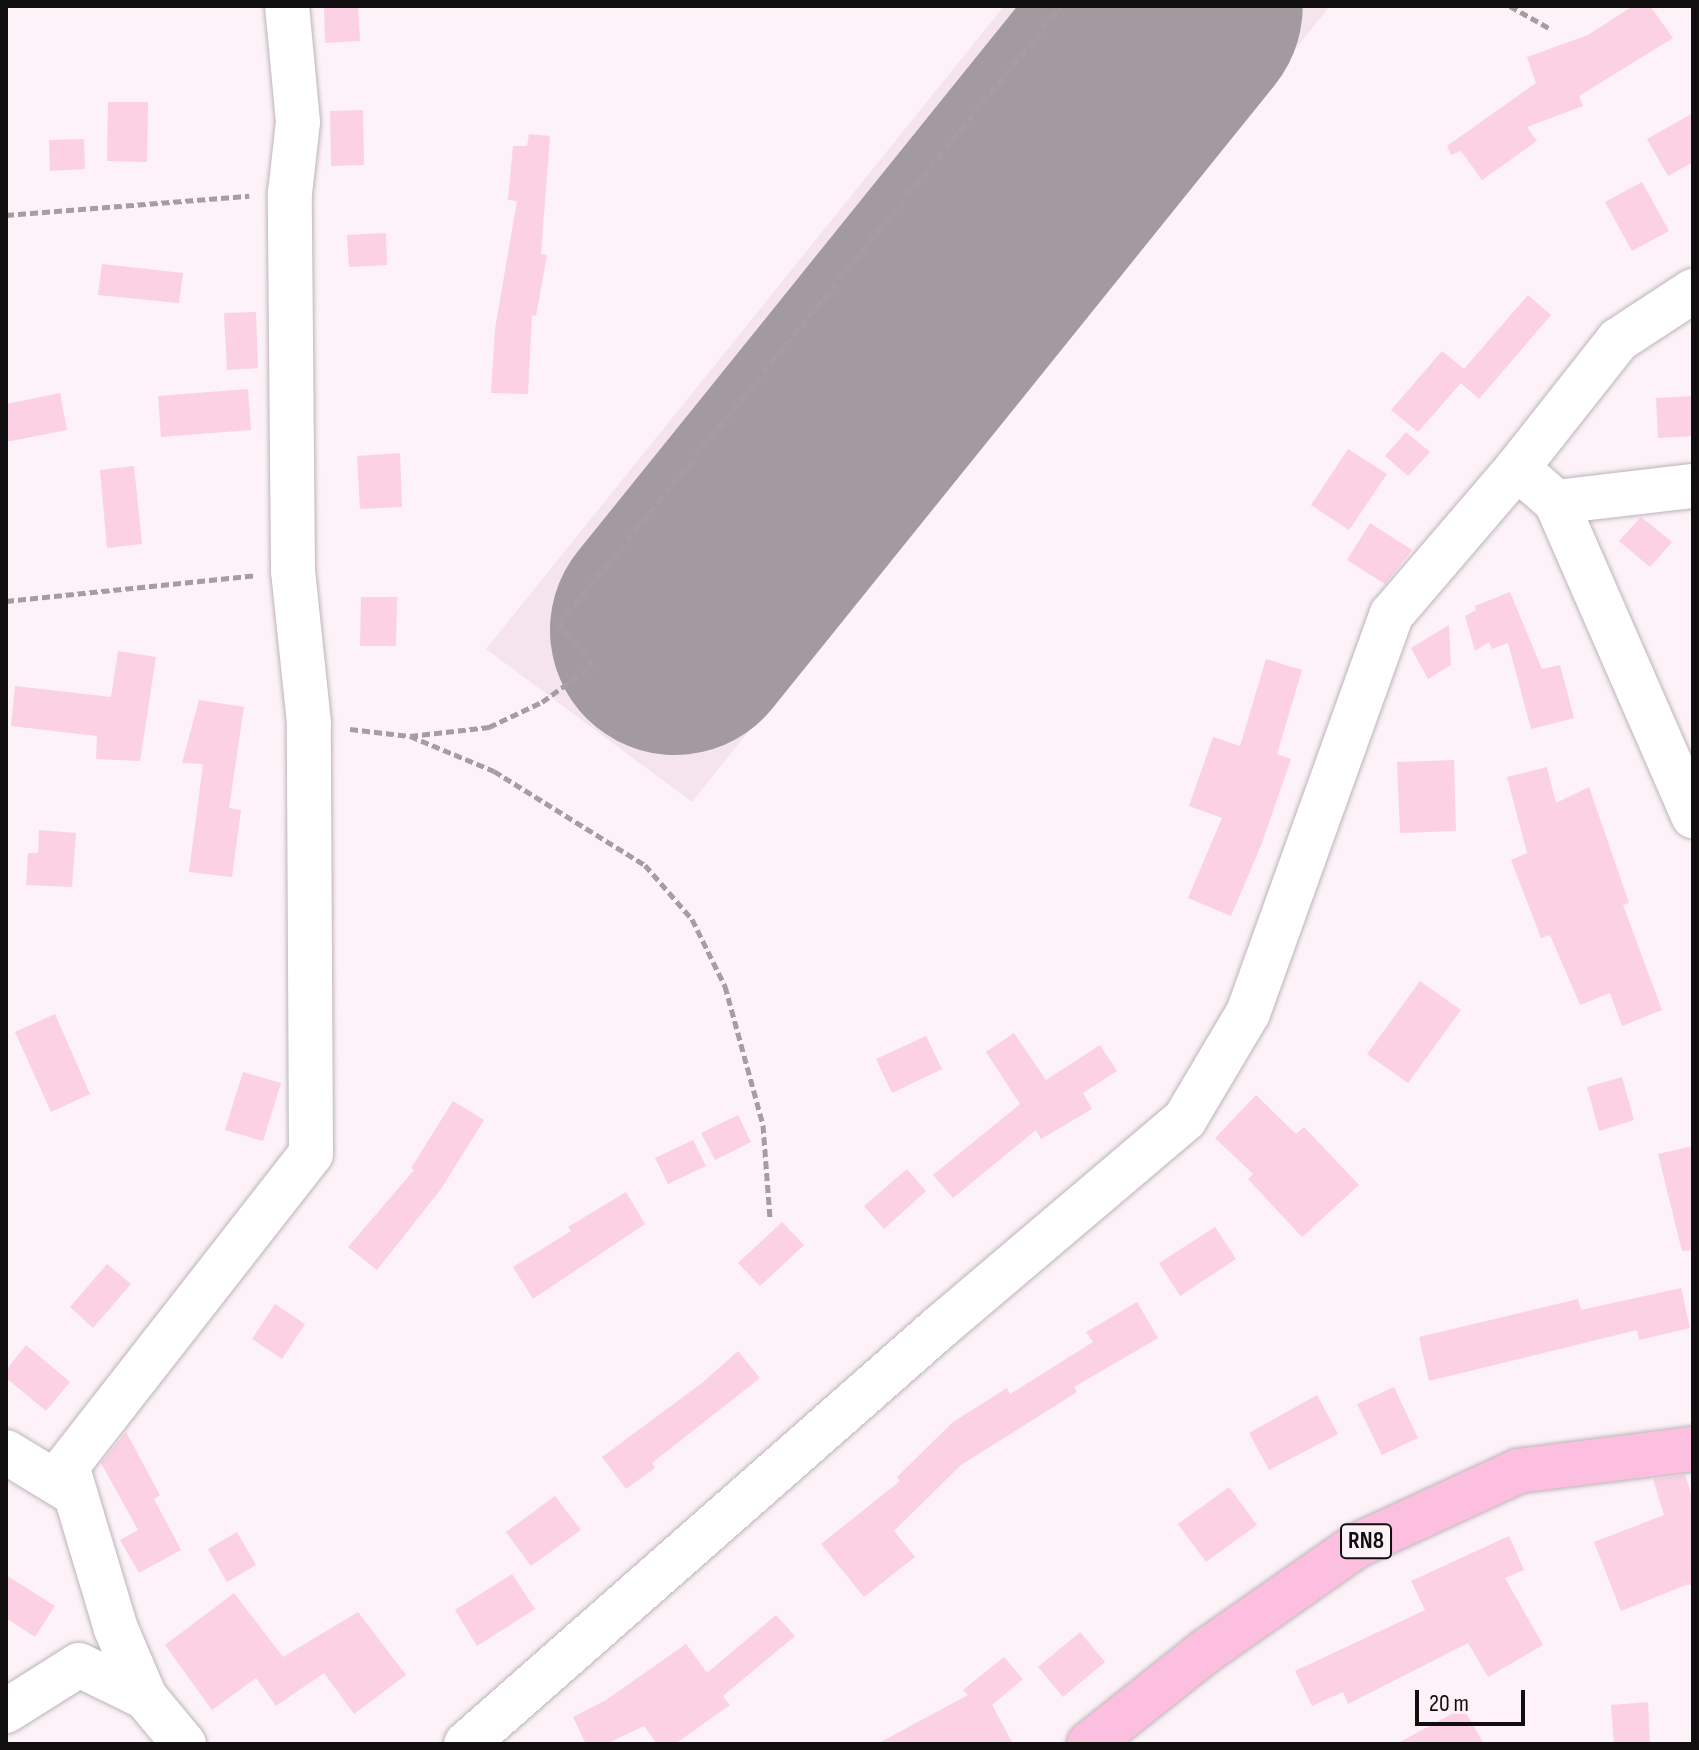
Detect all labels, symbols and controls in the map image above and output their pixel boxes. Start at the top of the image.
road number: RN8 [1340,1521,1392,1561]
scale bar [1419,1674,1529,1724]
text: 20 m [1429,1689,1469,1718]

